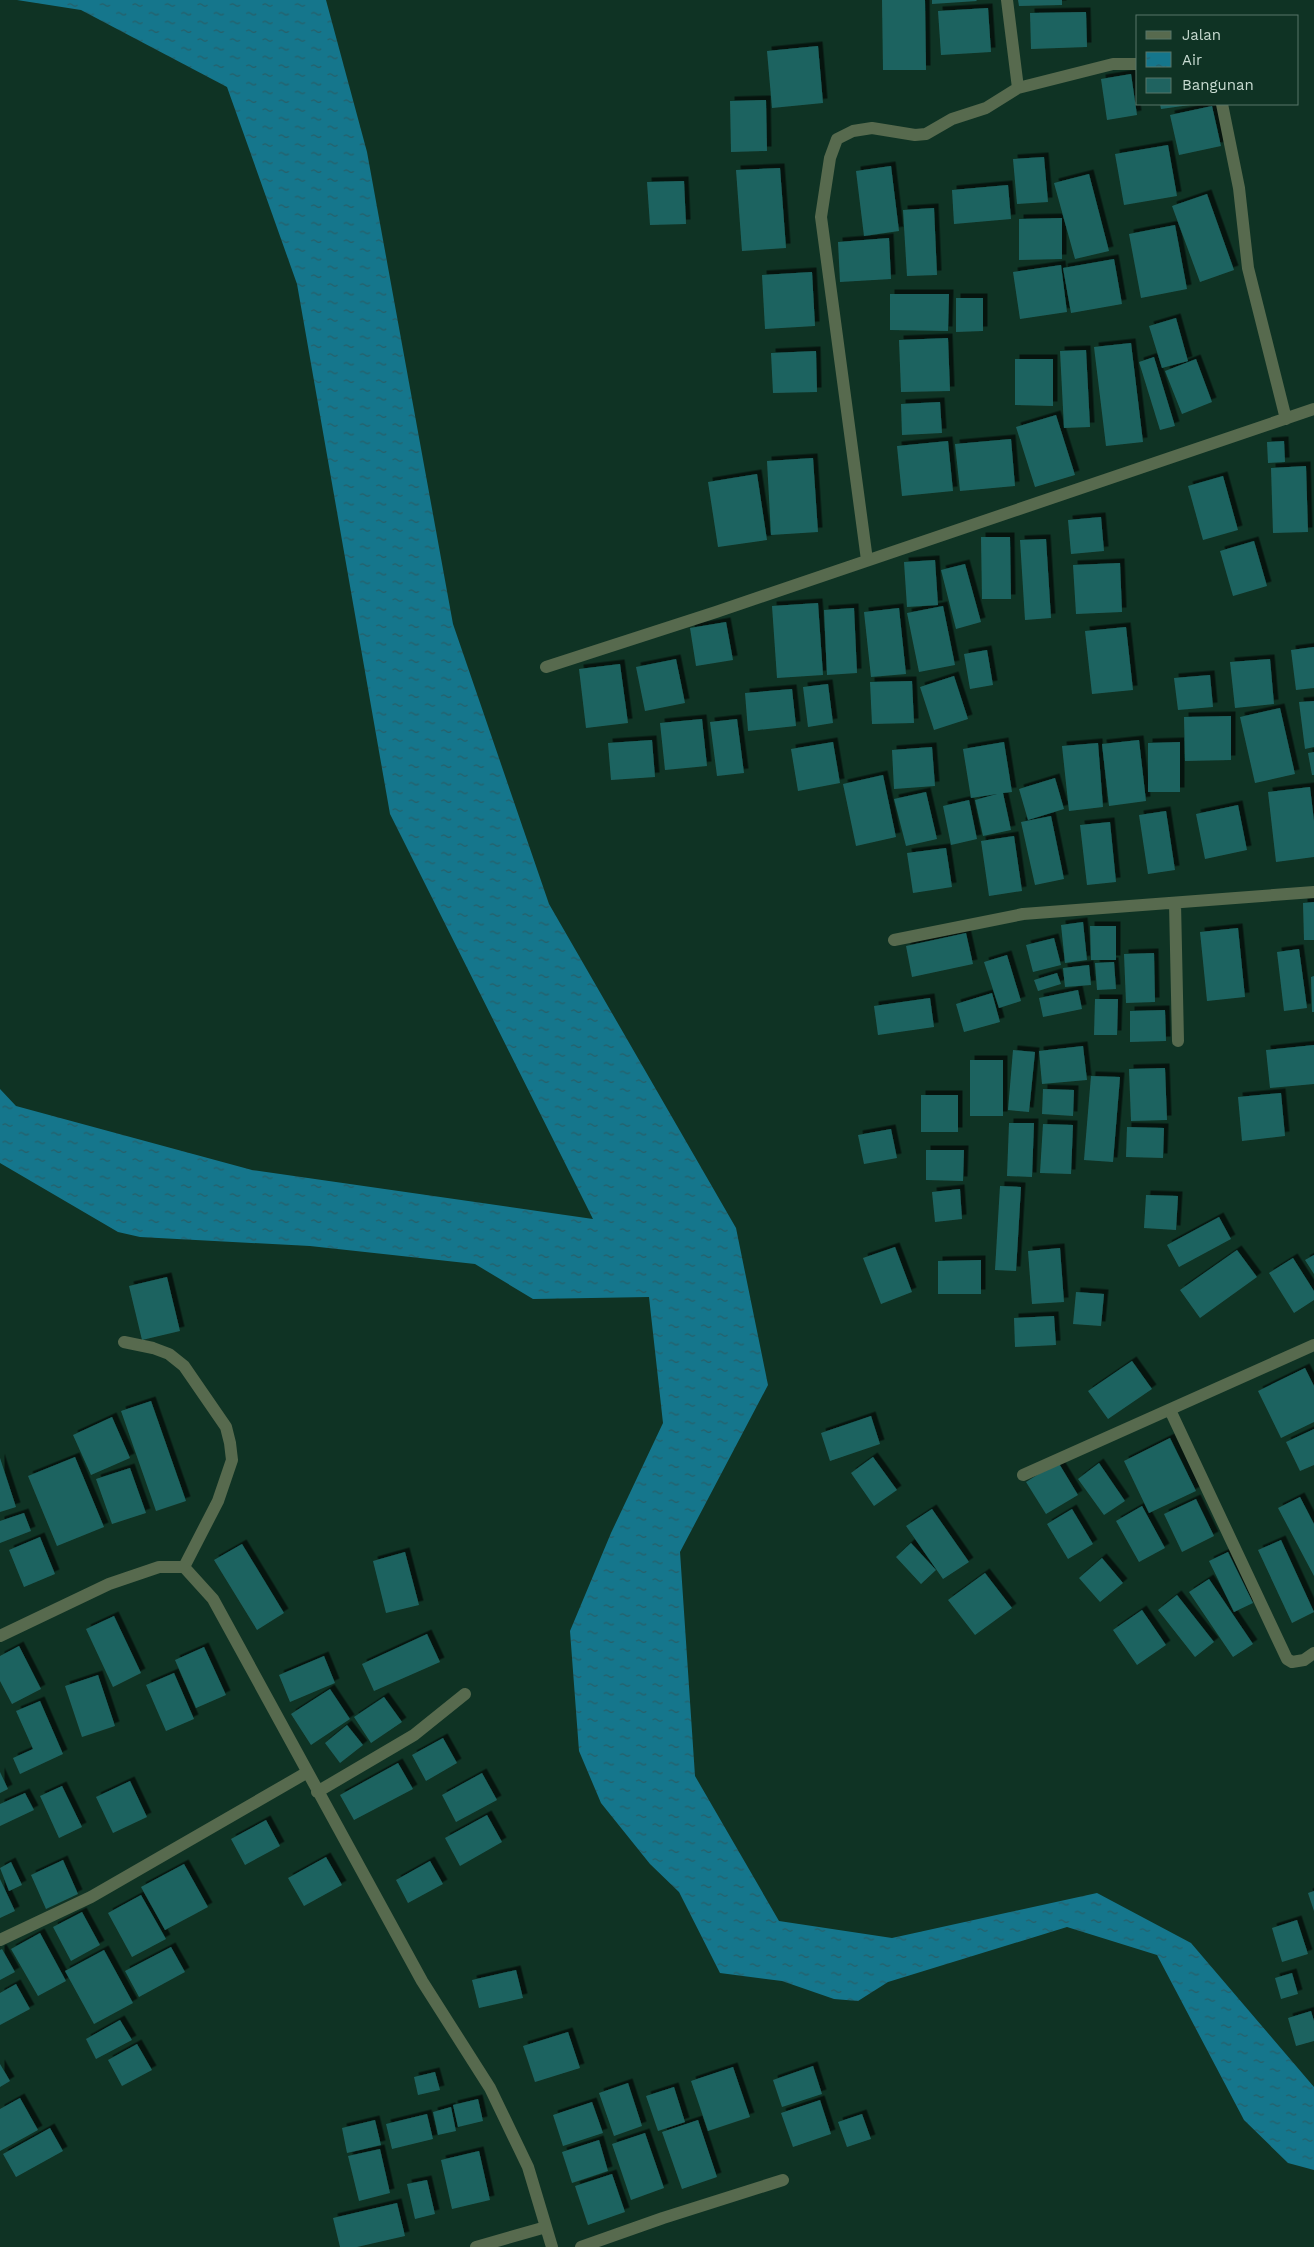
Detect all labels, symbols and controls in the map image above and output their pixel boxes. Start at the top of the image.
legend [1136,15,1299,105]
text: Jalan [1182,26,1221,44]
text: Air [1182,51,1202,69]
text: Bangunan [1182,76,1254,94]

